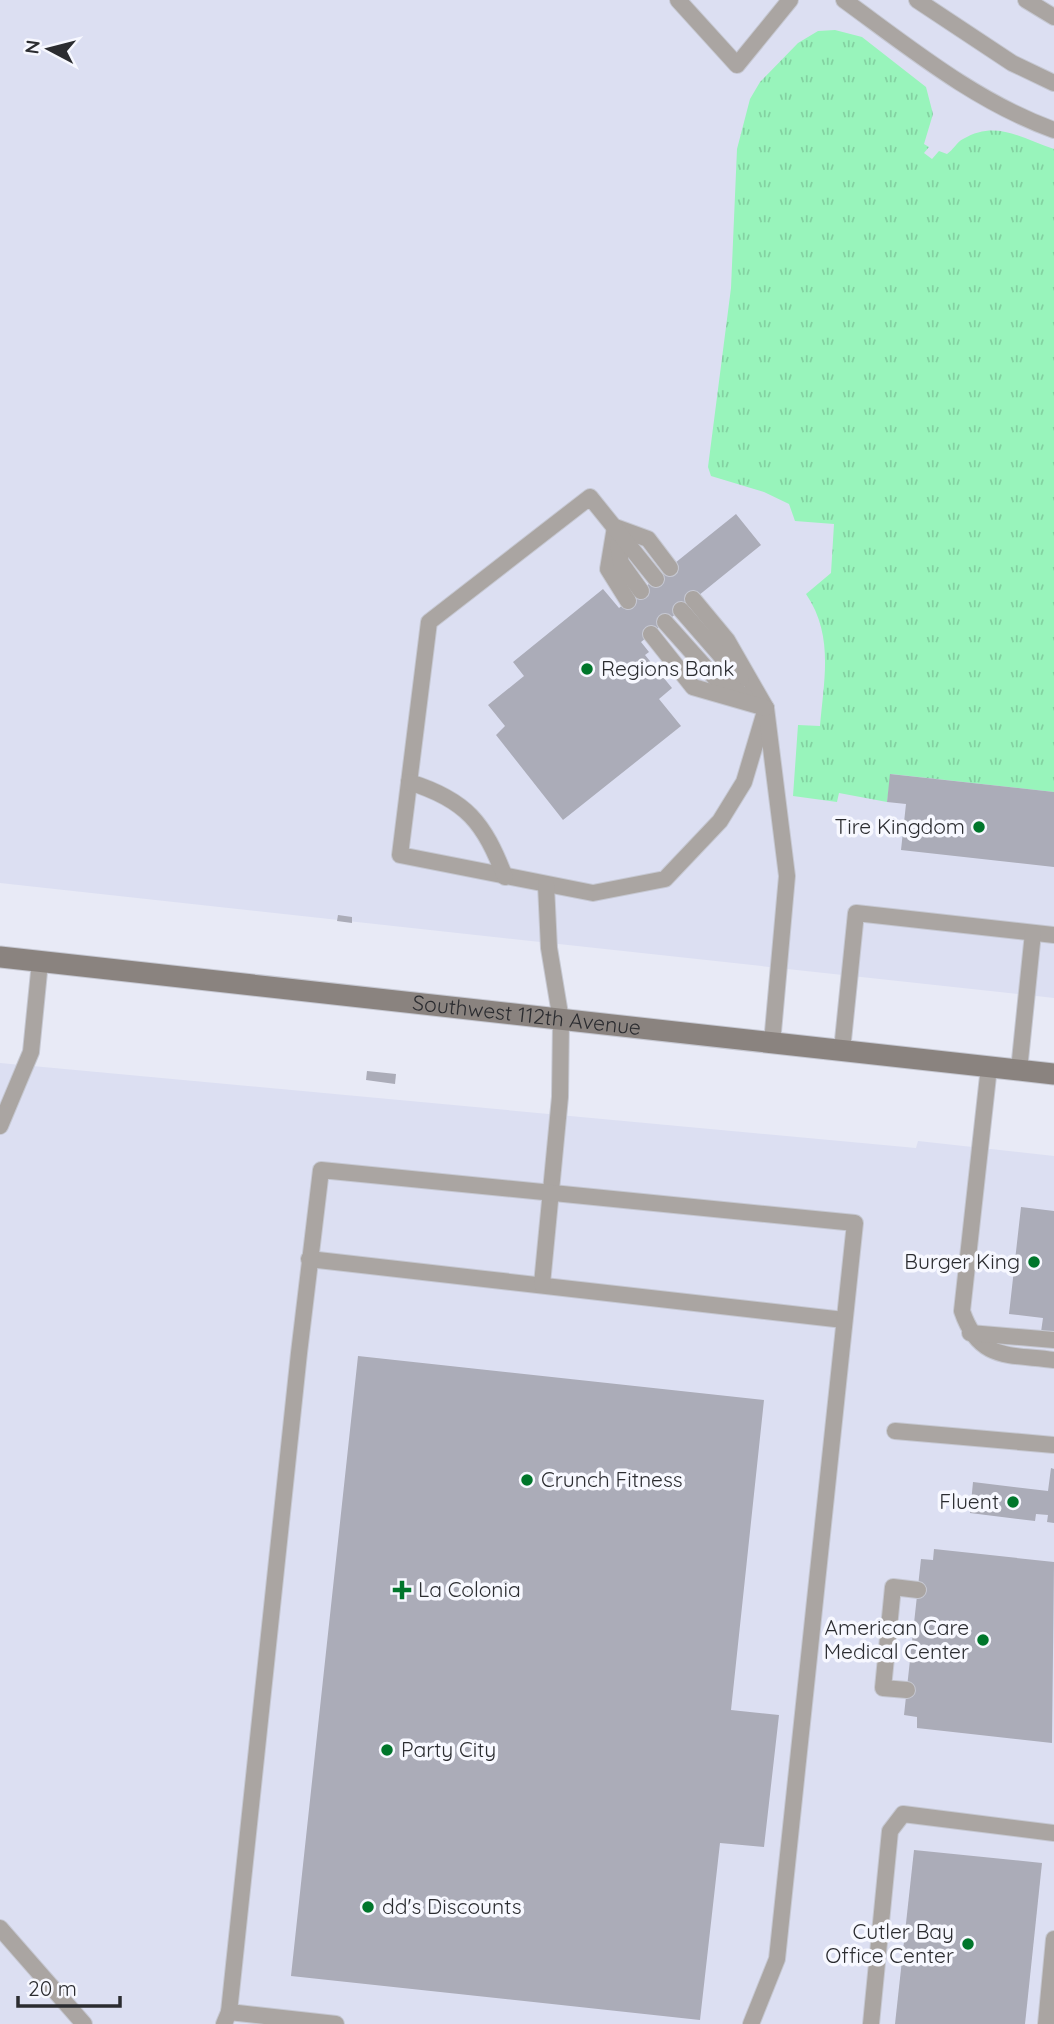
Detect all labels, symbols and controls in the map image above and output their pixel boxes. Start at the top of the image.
north arrow [14,14,84,84]
text: N [19,39,45,55]
place label: Regions Bank [601,655,735,681]
marker: Regions Bank [579,661,595,677]
place label: Tire Kingdom [835,813,965,839]
marker: Tire Kingdom [971,819,987,835]
street label: Southwest 112th Avenue [411,989,642,1040]
place label: Burger King [904,1248,1020,1274]
marker: Burger King [1026,1254,1042,1270]
place label: Crunch Fitness [541,1466,683,1492]
marker: Crunch Fitness [519,1472,535,1488]
place label: Fluent [939,1488,999,1514]
marker: Fluent [1005,1494,1021,1510]
place label: La Colonia [418,1576,521,1602]
marker: La Colonia [392,1580,412,1600]
place label: American Care Medical Center [824,1614,969,1664]
marker: American Care Medical Center [975,1632,991,1648]
place label: Party City [401,1736,496,1762]
marker: Party City [379,1742,395,1758]
place label: dd's Discounts [382,1893,522,1919]
marker: dd's Discounts [360,1899,376,1915]
place label: Cutler Bay Office Center [825,1918,954,1968]
marker: Cutler Bay Office Center [960,1936,976,1952]
scale bar [18,1965,119,2009]
text: 20 m [28,1975,77,2001]

